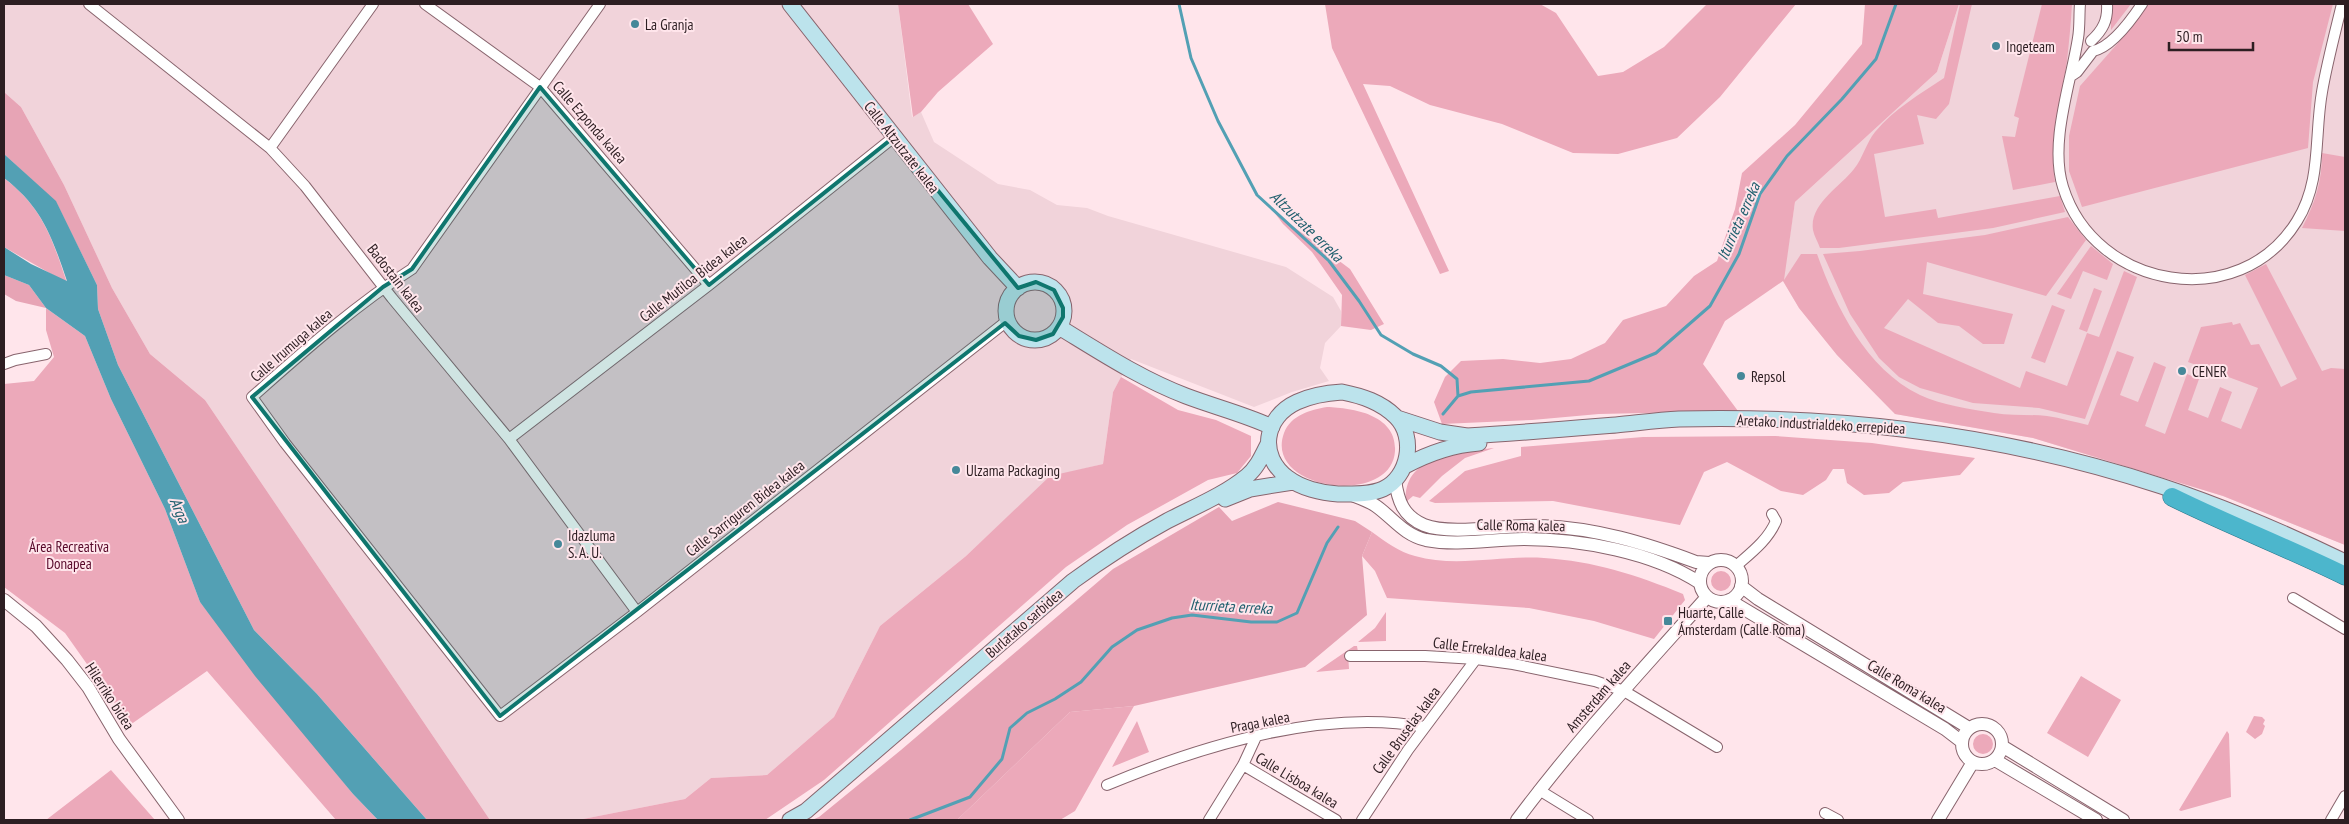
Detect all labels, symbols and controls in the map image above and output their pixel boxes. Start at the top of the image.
place label: La Granja [645,15,694,34]
marker: La Granja [629,18,641,30]
scale bar [2169,20,2253,52]
text: 50 m [2176,27,2202,46]
place label: Ingeteam [2006,37,2055,56]
marker: Ingeteam [1990,40,2002,52]
street label: Calle Ezponda kalea [549,77,631,167]
street label: Calle Altzutzate kalea [860,97,944,197]
water label: Iturrieta erreka [1712,178,1765,263]
water label: Altzutzate erreka [1266,186,1349,267]
street label: Calle Mutiloa Bidea kalea [635,230,751,326]
street label: Badostain kalea [363,240,429,316]
street label: Calle Irumuga kalea [246,304,336,386]
place label: CENER [2192,362,2227,381]
marker: CENER [2176,365,2188,377]
place label: Repsol [1751,367,1786,386]
marker: Repsol [1735,370,1747,382]
street label: Aretako industrialdeko errepidea [1736,410,1906,438]
street label: Calle Sarriguren Bidea kalea [682,456,808,560]
place label: Ulzama Packaging [966,461,1060,480]
marker: Ulzama Packaging [950,464,962,476]
water label: Arga [166,494,195,527]
street label: Calle Roma kalea [1477,515,1565,535]
place label: Idazluma S. A. U. [568,526,615,562]
park label: Área Recreativa Donapea [29,537,109,573]
marker: Idazluma S. A. U. [552,538,564,550]
street label: Burlatako sarbidea [981,584,1067,662]
water label: Iturrieta erreka [1189,594,1274,618]
place label: Huarte, Calle Ámsterdam (Calle Roma) [1678,603,1805,639]
marker: Huarte, Calle Ámsterdam (Calle Roma) [1662,615,1674,627]
street label: Calle Errekaldea kalea [1432,633,1548,665]
street label: Calle Roma kalea [1864,655,1950,717]
street label: Amsterdam kalea [1562,656,1634,736]
street label: Hilerriko bidea [81,659,139,733]
street label: Calle Bruselas kalea [1368,683,1444,777]
street label: Praga kalea [1229,707,1291,737]
street label: Calle Lisboa kalea [1252,748,1342,812]

